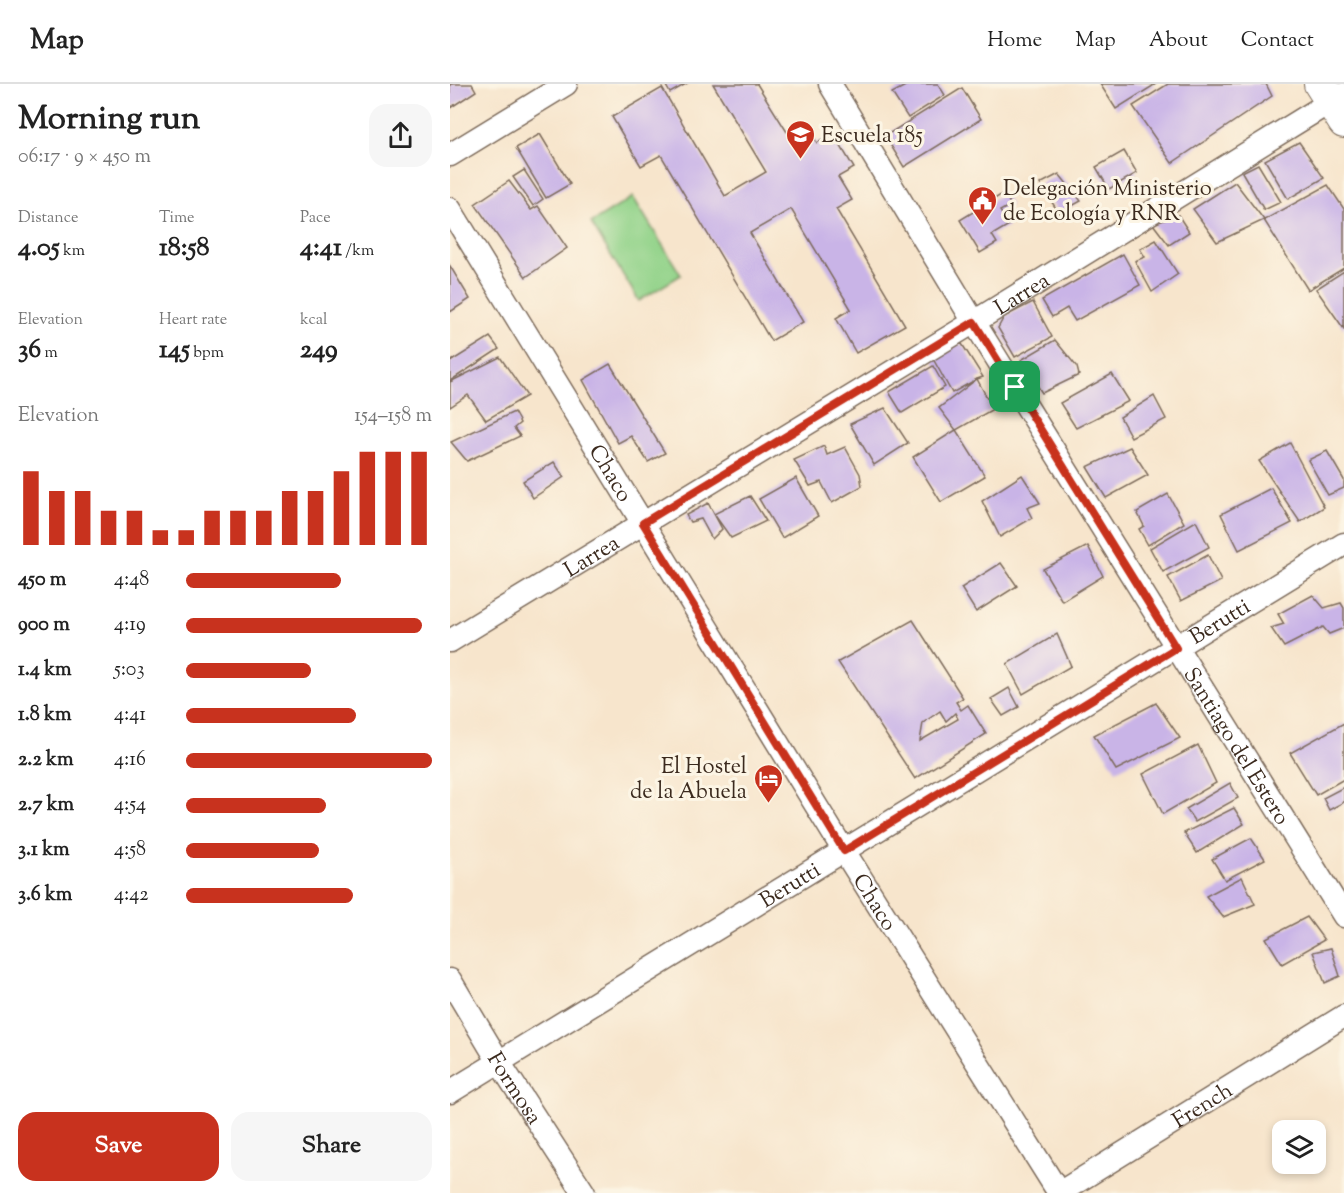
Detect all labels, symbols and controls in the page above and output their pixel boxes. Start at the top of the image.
text: Map [30,21,84,61]
text: Home [987,26,1042,56]
text: Map [1075,26,1116,56]
text: About [1149,26,1208,56]
text: Contact [1241,26,1314,56]
text: Morning run [18,96,200,144]
button: share [369,104,432,167]
school or university icon: Escuela 185 [784,118,816,160]
place label: Escuela 185 [821,121,923,153]
text: 06:17 · 9 × 450 m [18,143,151,172]
place label: Delegación Ministerio de Ecología y RNR [1003,174,1212,231]
public building icon: Delegación Ministerio de Ecología y RNR [966,184,998,226]
text: Distance [18,207,78,230]
text: Time [159,207,195,230]
text: Pace [300,207,331,230]
text: 4.05 [18,230,60,267]
text: 18:58 [159,230,210,267]
text: 4:41 [300,230,342,267]
text: km [60,240,85,263]
text: /km [342,240,374,263]
street label: Larrea [989,266,1057,325]
text: Elevation [18,309,83,332]
text: Heart rate [159,309,227,332]
text: kcal [300,309,328,332]
text: 36 [18,332,41,369]
text: 145 [159,332,190,369]
text: 249 [300,332,338,369]
text: m [41,342,58,365]
text: bpm [190,342,224,365]
pin [989,361,1040,412]
icon: arrive [998,370,1031,403]
text: Elevation [18,402,99,431]
text: 154–158 m [354,402,432,431]
street label: Chaco [579,439,639,509]
street label: Larrea [559,528,626,587]
text: 450 m [18,566,66,595]
text: 4:48 [114,566,149,595]
street label: Berutti [1184,592,1257,654]
text: 900 m [18,611,70,640]
text: 4:19 [114,611,146,640]
text: 1.4 km [18,656,72,685]
text: 5:03 [114,656,145,685]
street label: Santiago del Estero [1174,662,1296,832]
text: 1.8 km [18,701,72,730]
text: 4:41 [114,701,146,730]
text: 2.2 km [18,746,73,775]
text: 4:16 [114,746,146,775]
place label: El Hostel de la Abuela [630,752,747,809]
hotel icon: El Hostel de la Abuela [752,762,784,804]
text: 2.7 km [18,791,74,820]
text: 4:54 [114,791,146,820]
text: 3.1 km [18,836,70,865]
text: 4:58 [114,836,146,865]
street label: Berutti [754,856,828,918]
street label: Chaco [843,868,903,938]
text: 3.6 km [18,881,72,910]
text: 4:42 [114,881,149,910]
street label: Formosa [478,1047,549,1132]
street label: French [1167,1076,1240,1138]
button: Save [18,1112,219,1181]
button: Share [231,1112,432,1181]
map controls [1272,1120,1326,1174]
button: layers [1272,1120,1326,1174]

